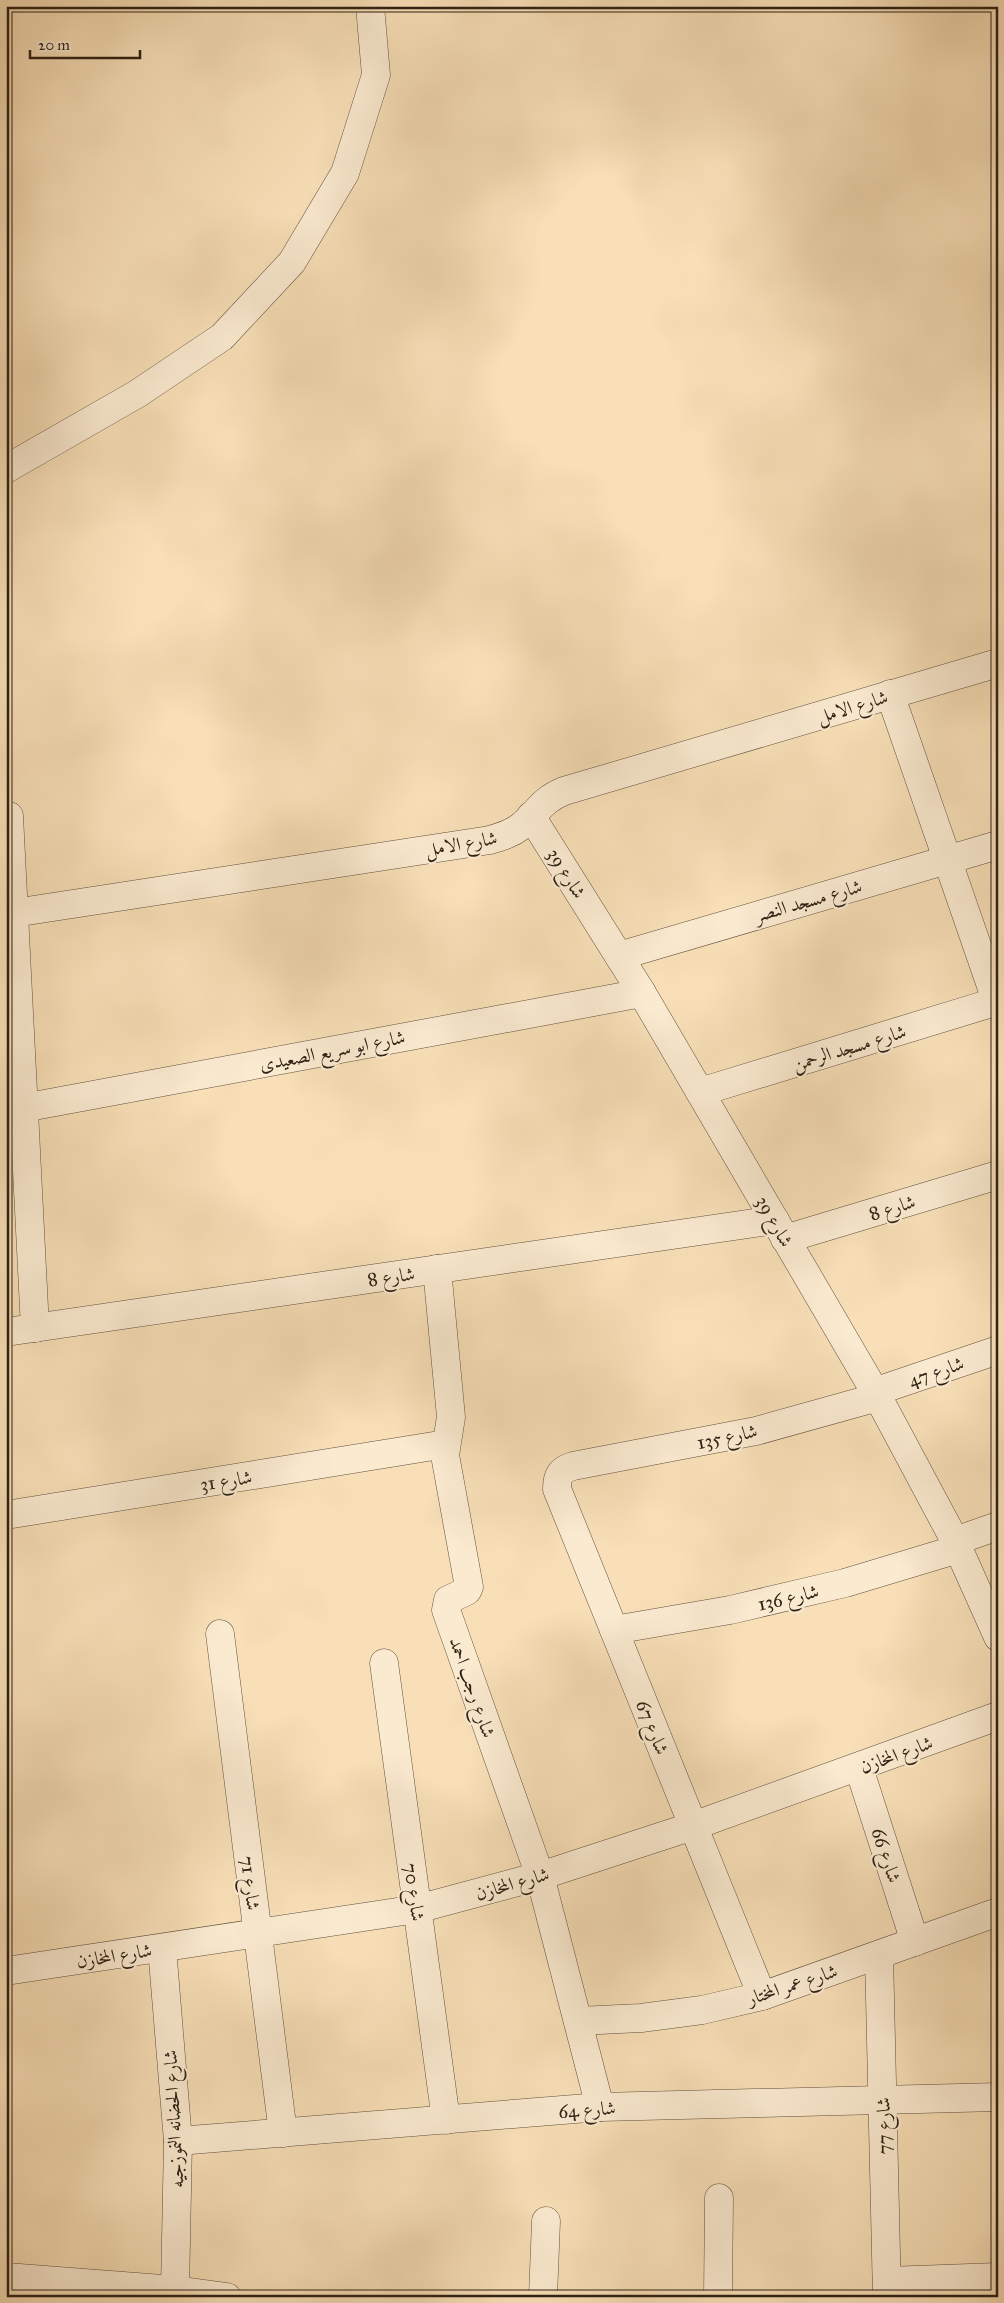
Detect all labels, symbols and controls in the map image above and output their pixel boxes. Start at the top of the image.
scale bar [30,28,140,60]
text: 20 m [38,36,70,54]
street label: شارع الامل [814,685,892,732]
street label: شارع الامل [423,826,500,865]
street label: شارع 39 [539,844,591,905]
street label: شارع مسجد النصر [750,874,866,931]
street label: شارع مسجد الرحمن [789,1019,910,1080]
street label: شارع ابو سريع الصعيدى [257,1025,408,1082]
street label: شارع 8 [866,1190,919,1229]
street label: شارع 39 [747,1192,798,1253]
street label: شارع 8 [366,1262,417,1295]
street label: شارع 47 [905,1351,968,1395]
street label: شارع 135 [695,1419,760,1458]
street label: شارع 31 [199,1465,254,1500]
street label: شارع 136 [755,1579,822,1620]
street label: شارع رجب احمد [441,1634,500,1742]
street label: شارع 67 [627,1696,674,1759]
street label: شارع المخازن [857,1731,937,1782]
street label: شارع 66 [863,1825,906,1887]
street label: شارع 71 [232,1854,265,1912]
street label: شارع 70 [395,1862,430,1923]
street label: شارع المخازن [472,1862,553,1909]
street label: شارع المخازن [75,1938,154,1977]
street label: شارع عمر المختار [742,1959,842,2014]
street label: شارع الحضانه النموزجيه [158,2049,193,2189]
street label: شارع 64 [558,2096,617,2127]
street label: شارع 77 [872,2097,899,2155]

